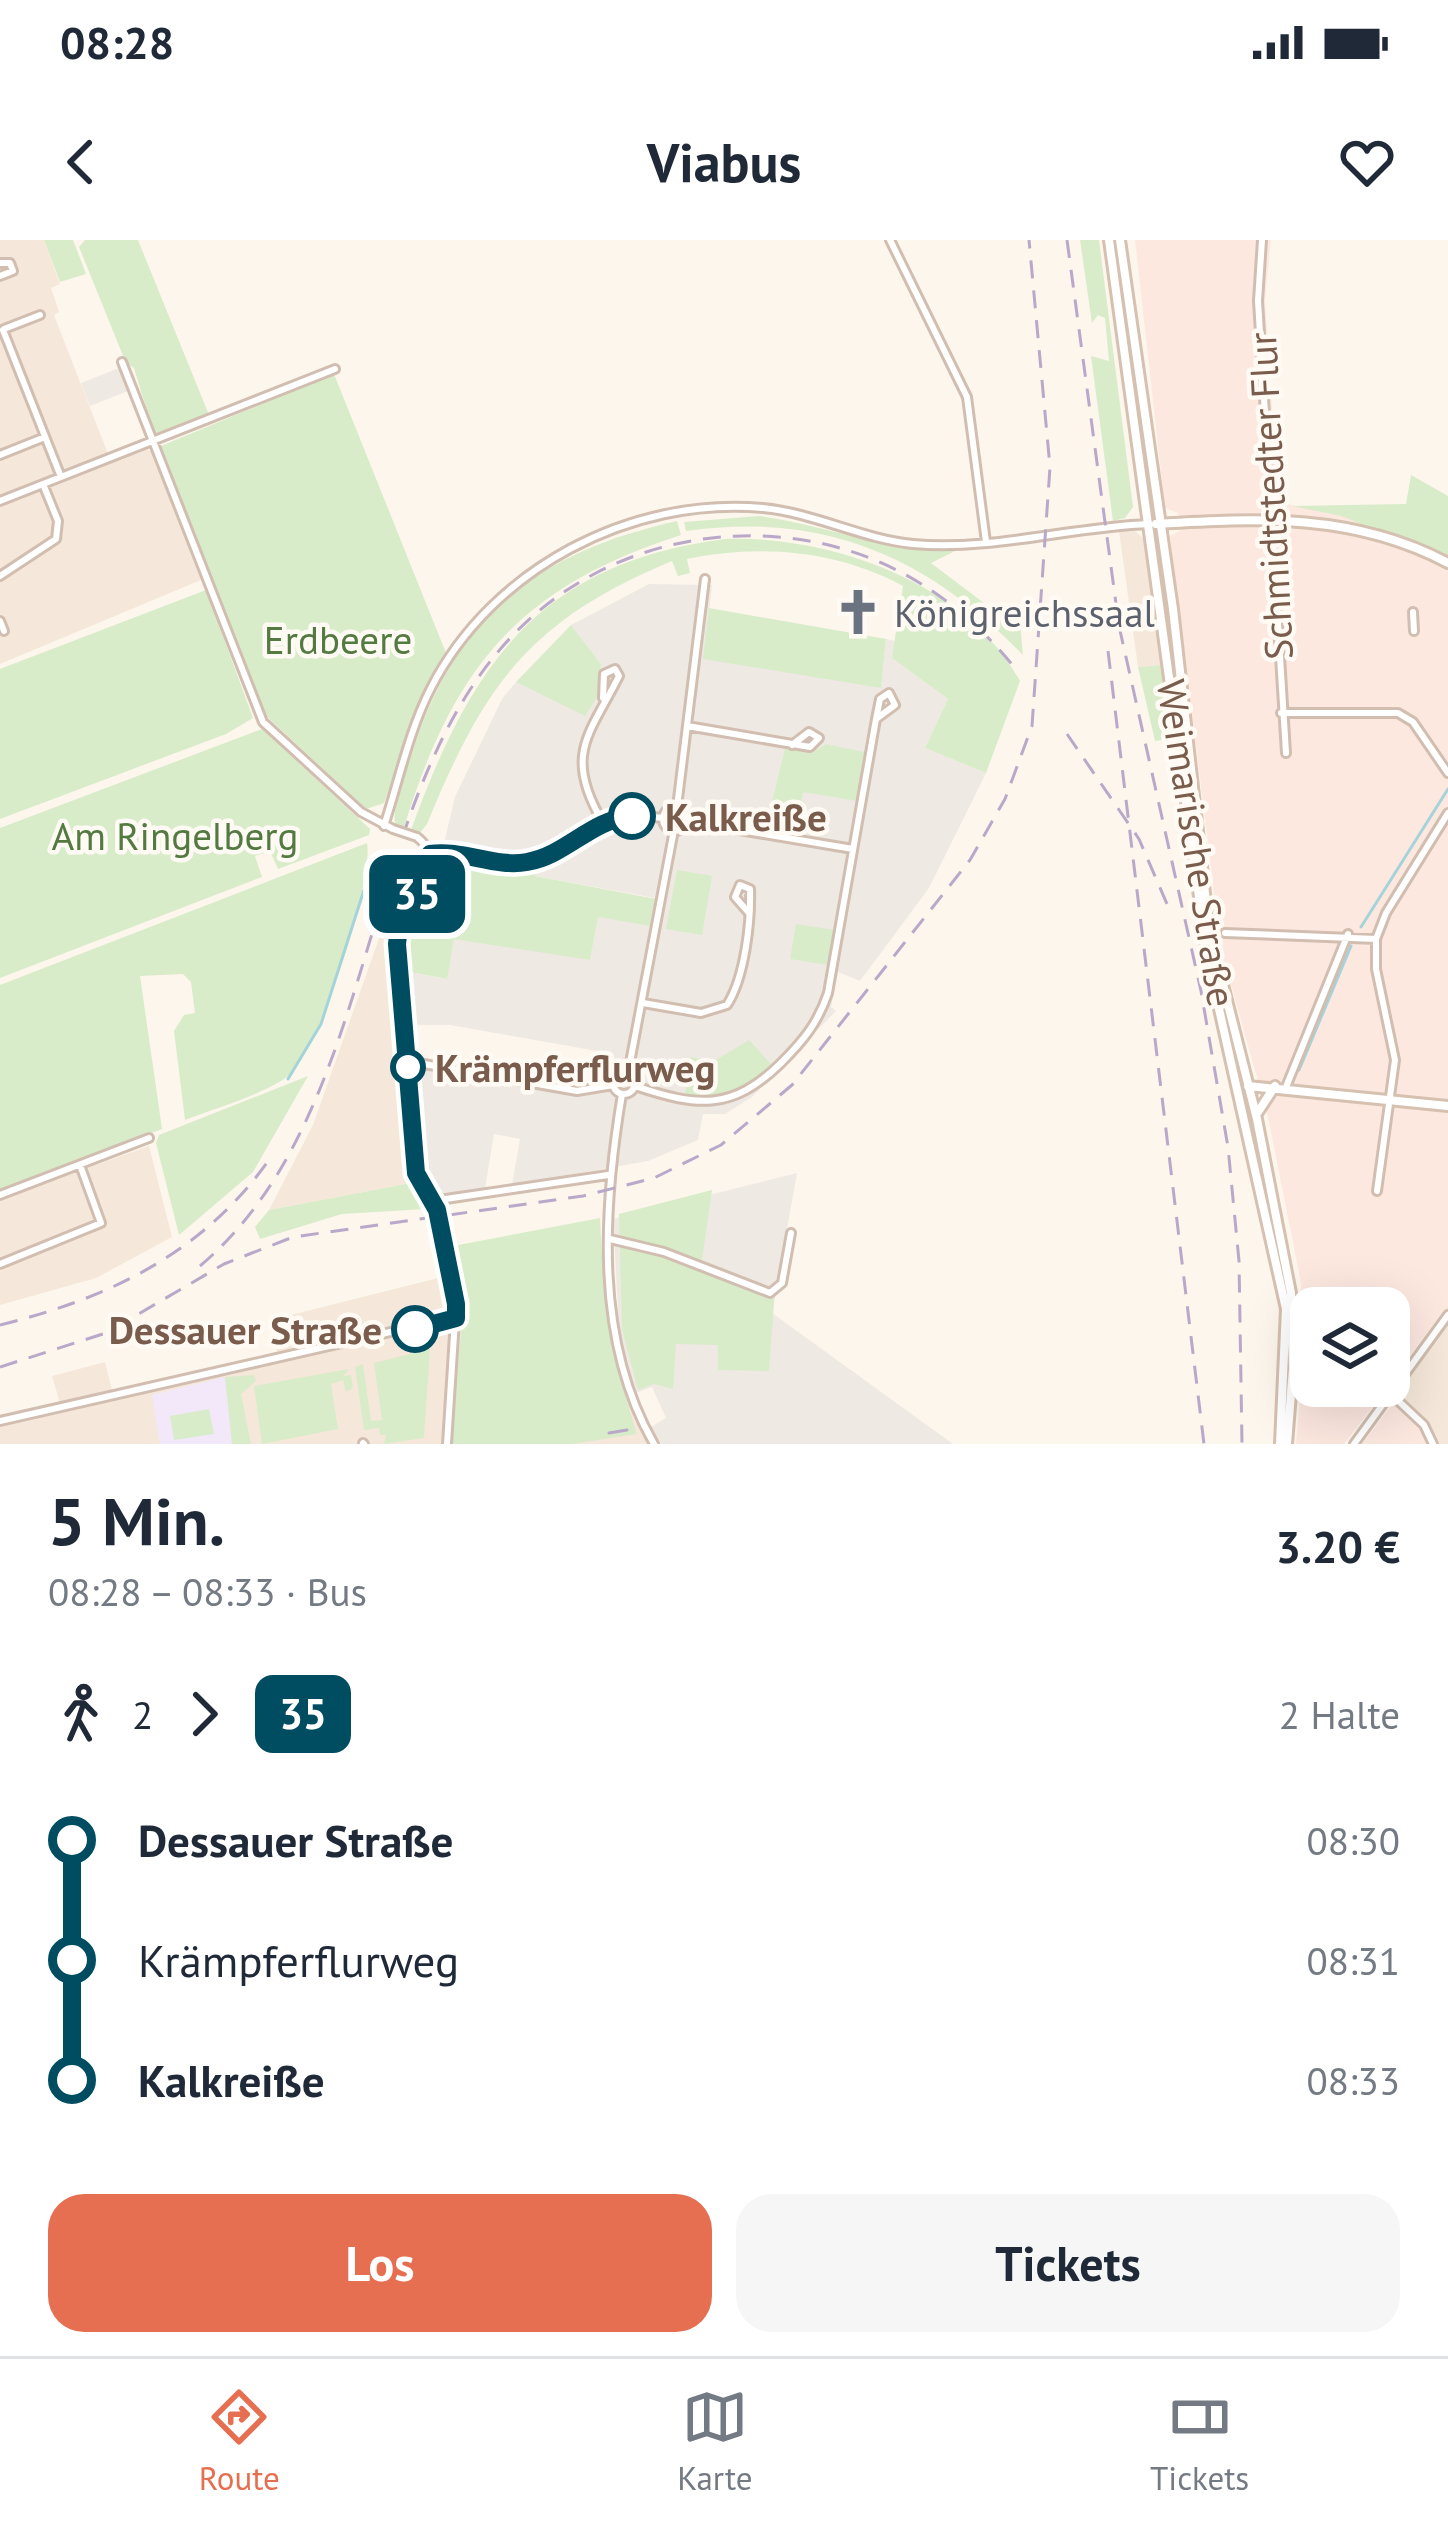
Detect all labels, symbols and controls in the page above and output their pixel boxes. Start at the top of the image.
text: 08:28 [60,13,174,71]
text: Viabus [647,127,801,197]
icon: back [48,129,114,195]
icon: heart [1334,129,1400,195]
street label: Schmidtstedter Flur [1236,331,1304,661]
church icon: Königreichssaal [833,587,883,637]
place label: Königreichssaal [894,587,1156,638]
park label: Erdbeere [264,614,412,665]
street label: Weimarische Straße [1146,676,1248,1010]
place label: Kalkreiße [665,791,827,842]
marker: Kalkreiße [610,794,654,838]
park label: Am Ringelberg [51,810,299,861]
line badge: 35 [363,855,471,933]
text: 35 [393,866,441,921]
place label: Krämpferflurweg [435,1042,715,1093]
marker: Krämpferflurweg [392,1051,424,1083]
map controls [1290,1287,1410,1407]
button: layers [1290,1287,1410,1407]
place label: Dessauer Straße [109,1304,382,1355]
marker: Dessauer Straße [393,1307,437,1351]
text: 5 Min. [48,1478,225,1563]
text: 3.20 € [1275,1517,1400,1575]
text: 08:28 – 08:33 · Bus [48,1566,367,1617]
icon: walk [48,1681,114,1747]
icon: forward [171,1681,237,1747]
text: 35 [279,1686,327,1741]
text: 2 [132,1689,153,1740]
text: 2 Halte [1279,1689,1400,1740]
text: Dessauer Straße [138,1811,453,1869]
text: 08:30 [1306,1815,1400,1866]
text: Krämpferflurweg [138,1931,459,1989]
text: 08:31 [1306,1935,1400,1986]
text: Kalkreiße [138,2051,325,2109]
text: 08:33 [1306,2055,1400,2106]
button: Los [48,2194,712,2332]
button: Tickets [736,2194,1400,2332]
tab: Route [199,2384,280,2499]
tab: Karte [677,2384,753,2499]
tab: Tickets [1150,2384,1249,2499]

